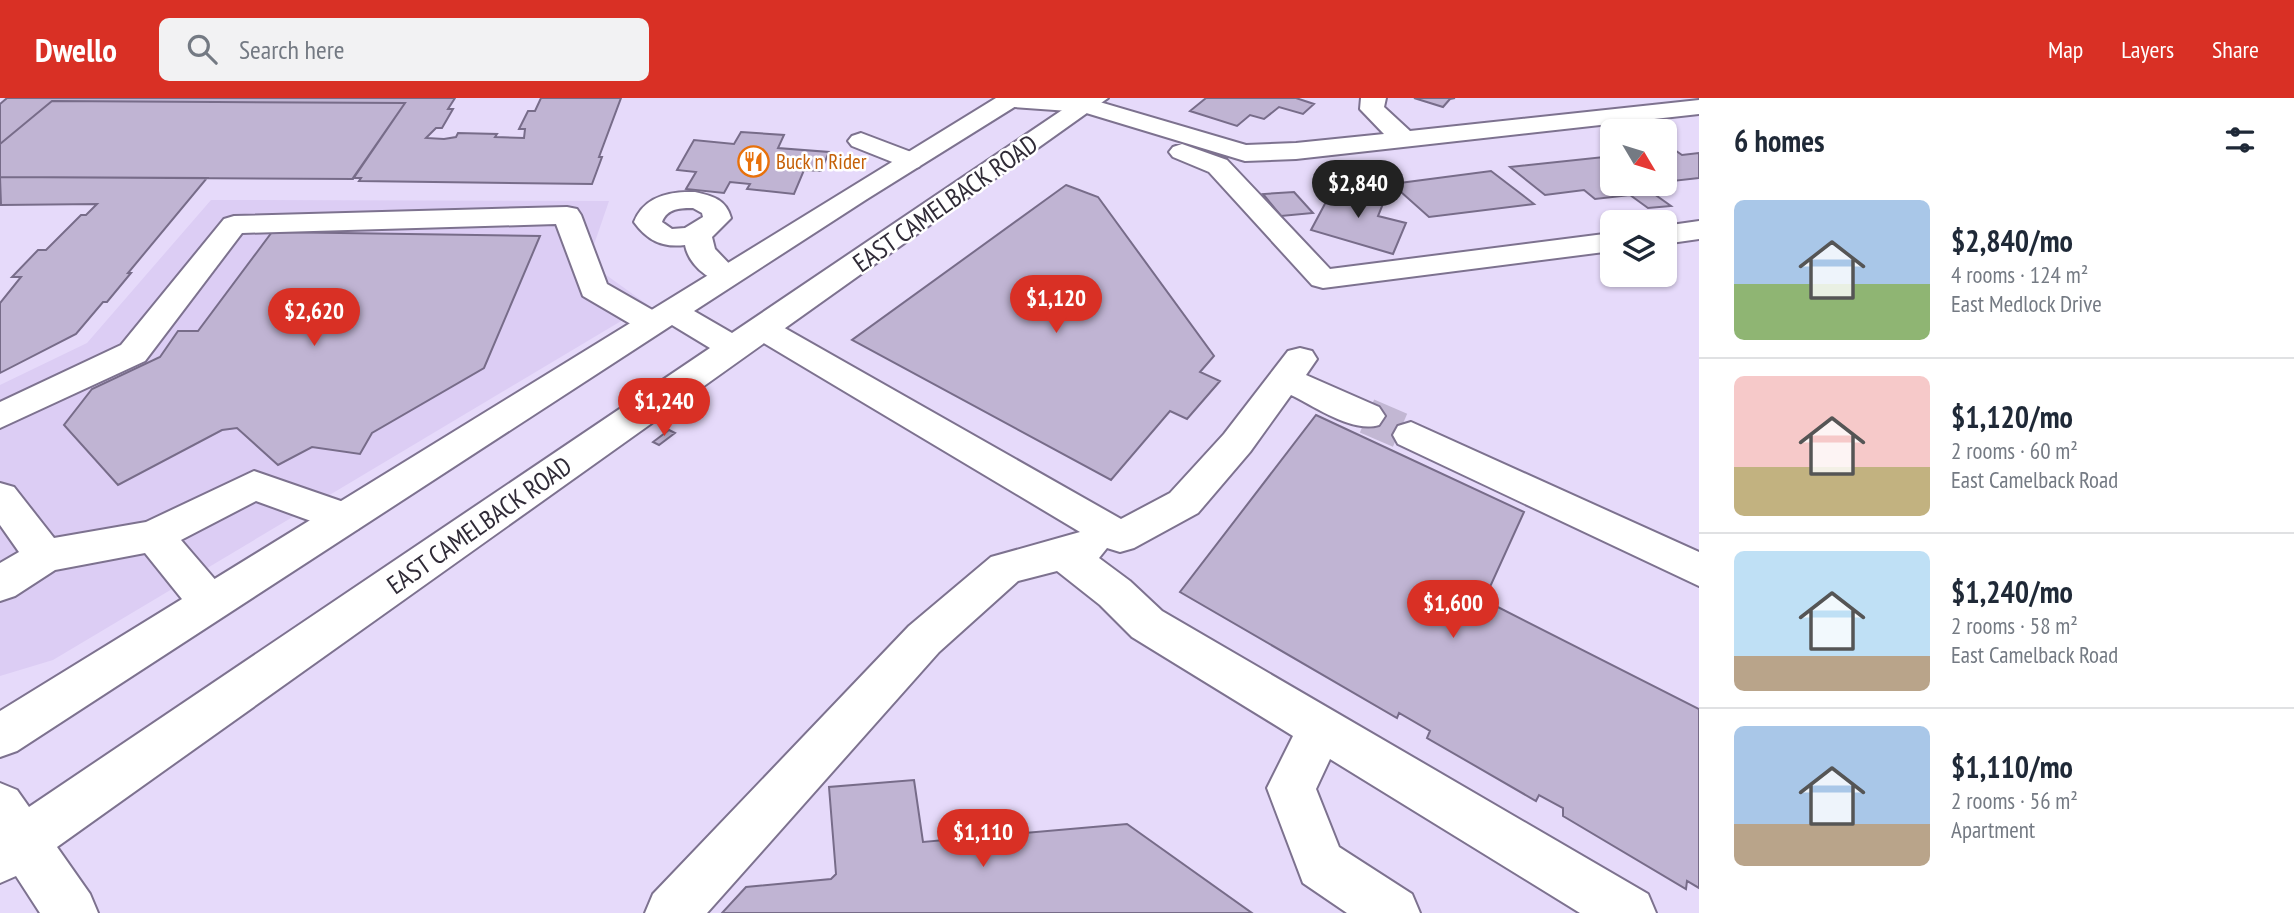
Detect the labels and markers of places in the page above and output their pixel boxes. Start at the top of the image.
restaurant icon: Buck n Rider [736,144,770,178]
place label: Buck n Rider [776,148,867,175]
pin: $2,840 [1301,160,1415,220]
pin: $1,120 [999,275,1113,335]
pin: $2,620 [257,288,371,348]
pin: $1,240 [607,378,721,438]
pin: $1,600 [1396,580,1510,640]
pin: $1,110 [926,810,1040,869]

